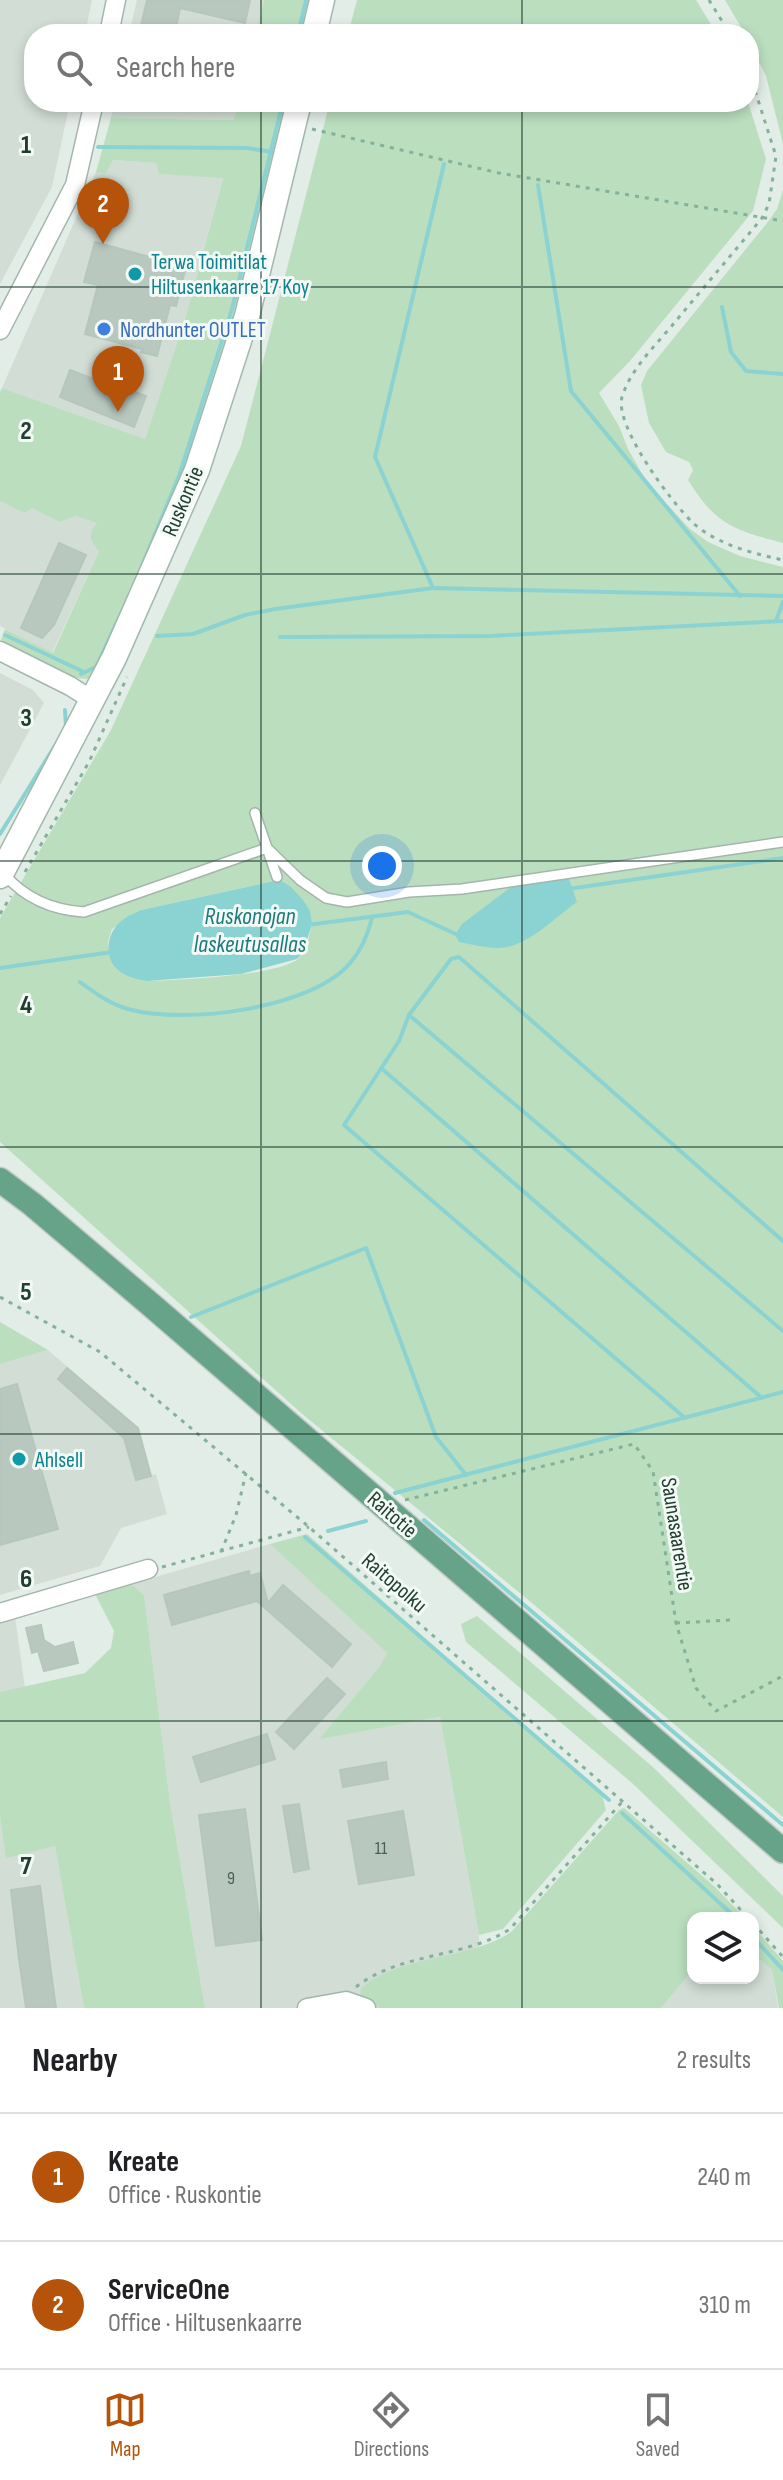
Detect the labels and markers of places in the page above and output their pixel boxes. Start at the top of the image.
pin: 2 [77,178,129,244]
place label: Terwa Toimitilat Hiltusenkaarre 17 Koy [151,249,310,301]
marker: Terwa Toimitilat Hiltusenkaarre 17 Koy [126,265,144,283]
place label: Nordhunter OUTLET [120,317,266,344]
marker: Nordhunter OUTLET [95,320,113,338]
pin: 1 [92,346,144,412]
place label: Ahlsell [34,1447,83,1474]
marker: Ahlsell [10,1450,28,1468]

